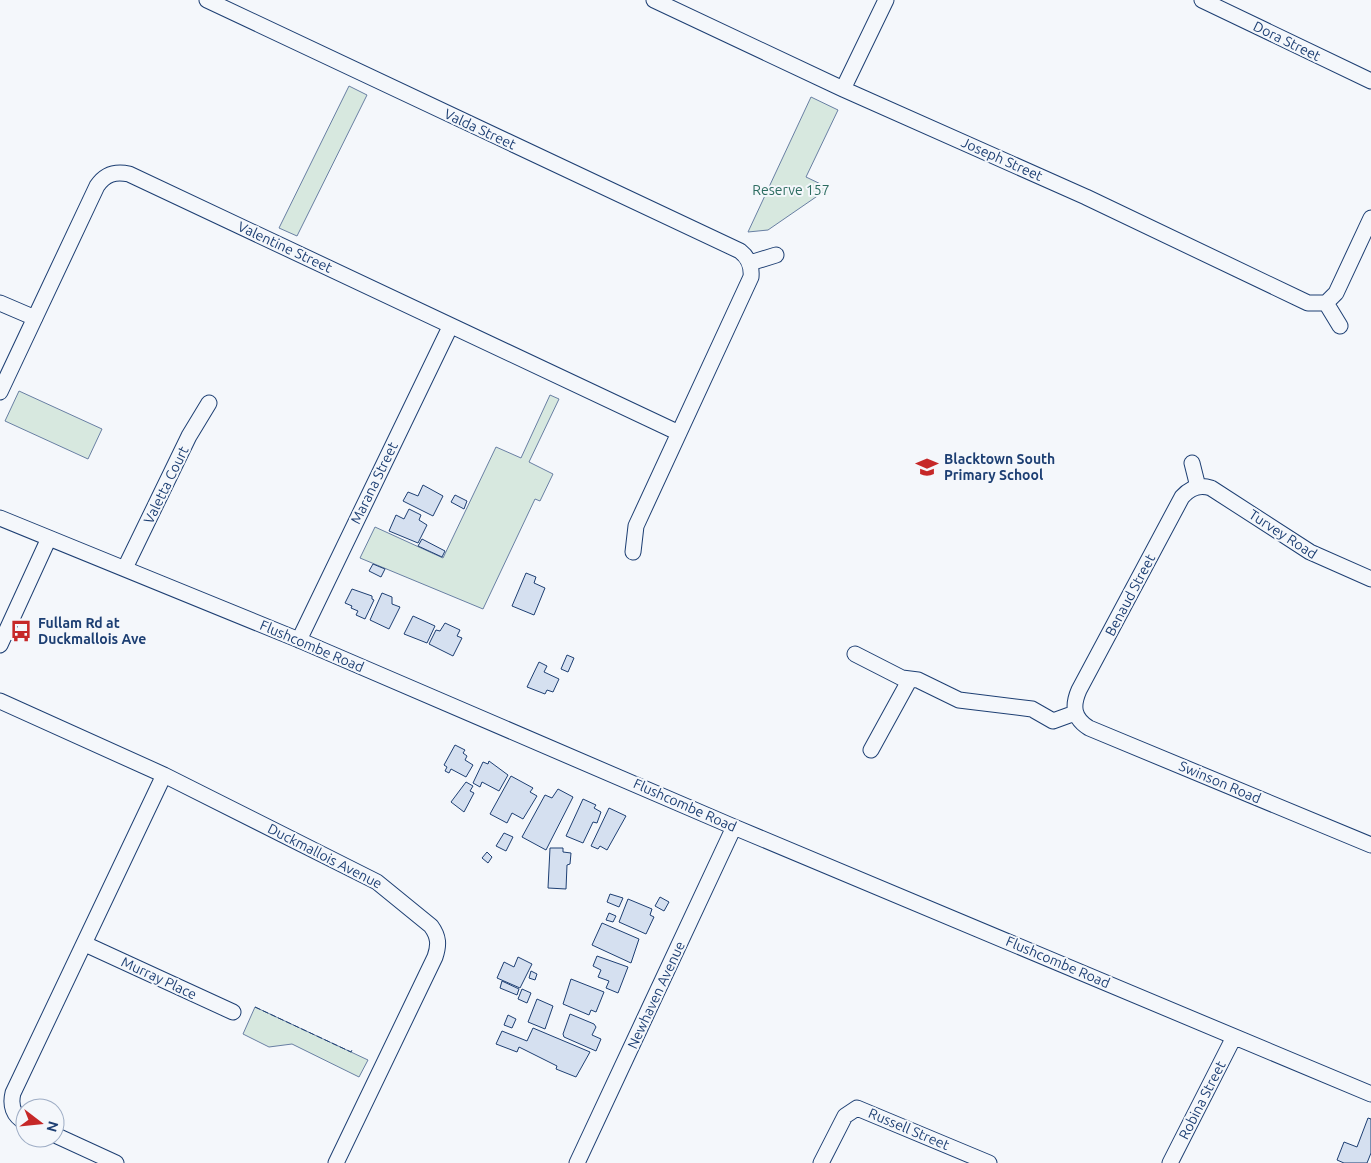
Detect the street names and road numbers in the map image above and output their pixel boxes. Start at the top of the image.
street label: Dora Street [1251,18,1324,64]
street label: Valda Street [442,105,519,153]
street label: Joseph Street [959,134,1046,184]
street label: Valentine Street [235,218,335,276]
street label: Marana Street [347,439,401,527]
street label: Valetta Court [140,443,192,526]
street label: Turvey Road [1246,506,1320,562]
street label: Benaud Street [1102,551,1158,639]
street label: Flushcombe Road [258,617,366,675]
street label: Swinson Road [1177,758,1263,806]
street label: Flushcombe Road [631,775,739,835]
street label: Duckmallois Avenue [265,820,385,892]
street label: Flushcombe Road [1004,933,1112,991]
street label: Newhaven Avenue [624,939,688,1051]
street label: Murray Place [119,954,199,1002]
street label: Robina Street [1175,1058,1229,1142]
street label: Russell Street [866,1105,952,1153]

